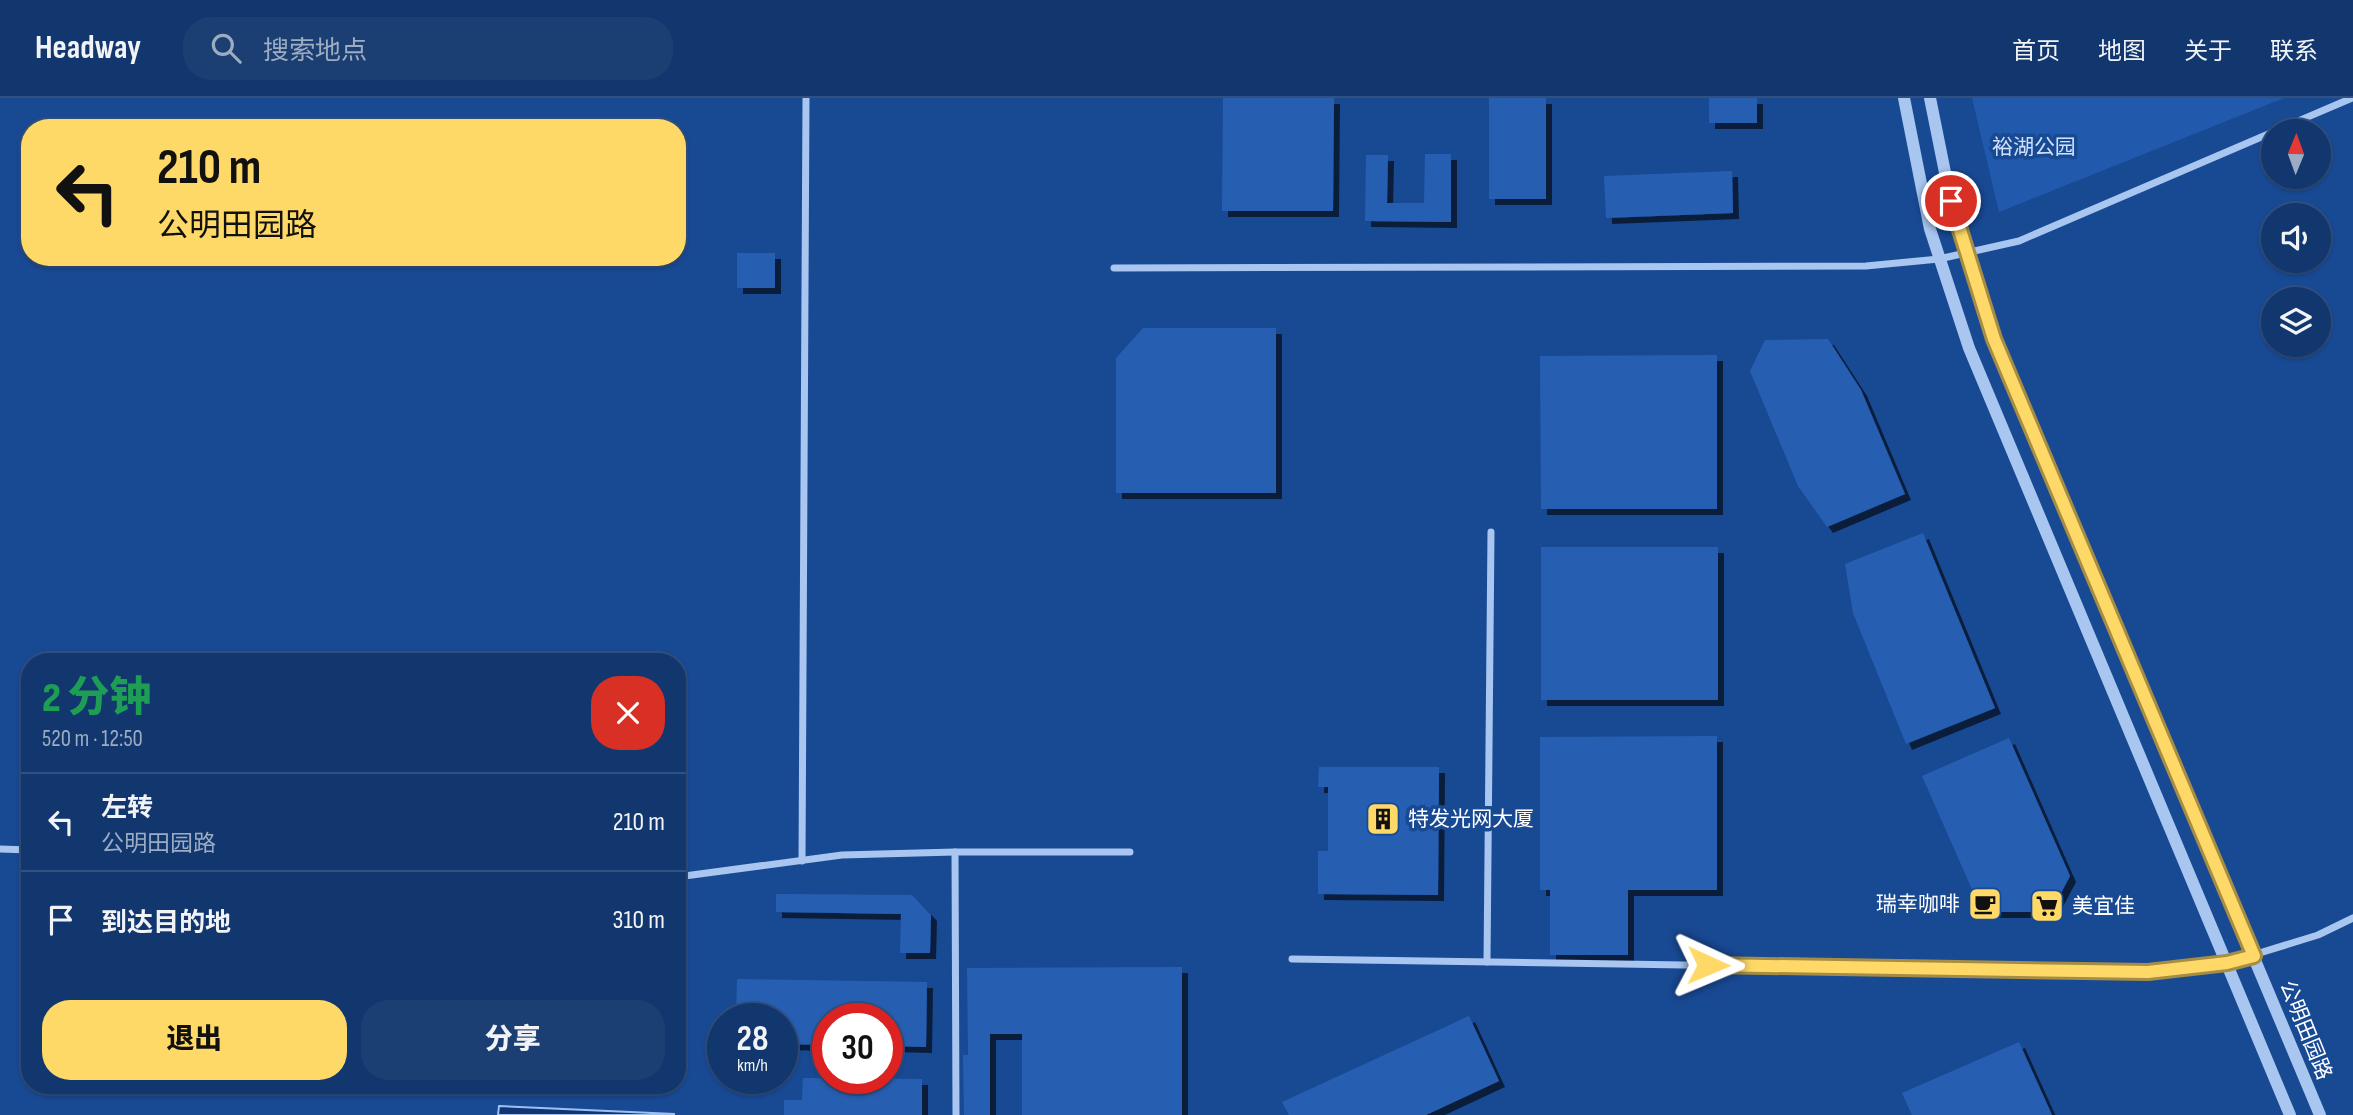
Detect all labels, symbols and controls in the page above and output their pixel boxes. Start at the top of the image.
search box [183,17,673,80]
text: Headway [35,28,141,68]
icon: search [207,29,245,67]
text: 搜索地点 [263,36,367,67]
text: 首页 [2012,37,2060,66]
text: 地图 [2098,37,2146,66]
text: 关于 [2184,37,2232,66]
text: 联系 [2270,37,2318,66]
north arrow [2261,119,2331,189]
map controls [2261,119,2331,357]
park label: 裕湖公园 [1992,135,2076,160]
text: 210 m [157,139,261,198]
icon: left [42,147,133,238]
pin [1921,171,1981,231]
icon: arrive [1932,182,1970,220]
button: sound [2261,203,2331,273]
text: 公明田园路 [157,207,317,246]
button: layers [2261,287,2331,357]
text: 2 分钟 [42,673,151,724]
button: close [591,676,665,750]
text: 520 m · 12:50 [42,725,143,753]
text: 左转 [101,793,153,824]
building icon: 特发光网大厦 [1364,800,1402,838]
icon: left [42,803,80,841]
text: 210 m [613,807,665,838]
place label: 特发光网大厦 [1408,807,1534,832]
text: 公明田园路 [101,830,216,858]
cafe icon: 瑞幸咖啡 [1966,885,2004,923]
supermarket icon: 美宜佳 [2028,887,2066,925]
place label: 瑞幸咖啡 [1876,892,1960,917]
place label: 美宜佳 [2072,894,2135,919]
icon: arrive [42,901,80,939]
text: 310 m [613,905,665,936]
text: 到达目的地 [101,908,231,939]
position arrow [1671,928,1745,1002]
street label: 公明田园路 [2274,977,2337,1084]
button: 退出 [42,1000,347,1080]
button: 分享 [361,1000,665,1080]
speed limit sign: 30 [812,1003,903,1094]
text: 28 [737,1018,768,1061]
text: km/h [737,1055,768,1076]

